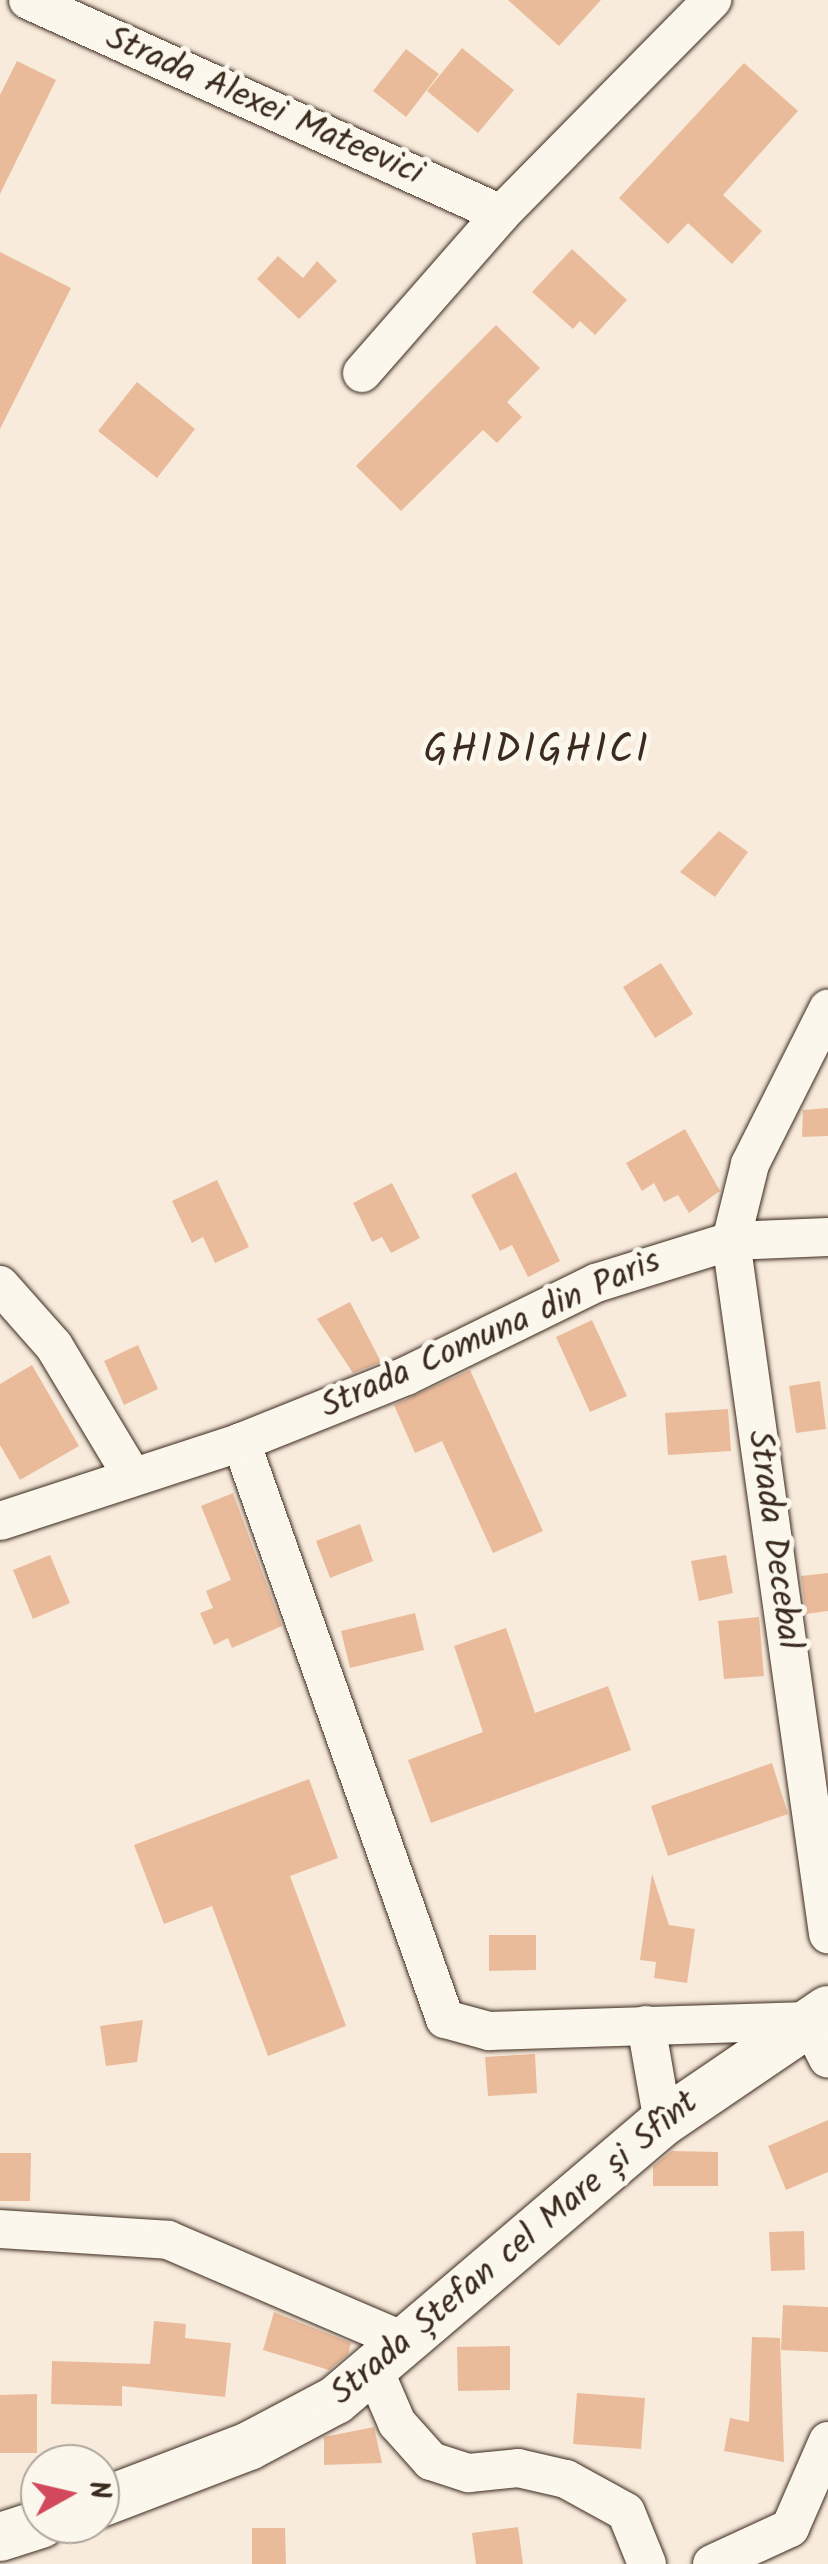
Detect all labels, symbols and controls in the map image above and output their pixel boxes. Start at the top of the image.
street label: Strada Alexei Mateevici [99,18,429,196]
district label: GHIDIGHICI [424,727,650,775]
street label: Strada Comuna din Paris [315,1241,667,1429]
street label: Strada Decebal [737,1428,809,1652]
street label: Strada Ștefan cel Mare și Sfînt [322,2083,708,2415]
north arrow [20,2444,120,2544]
text: N [75,2478,122,2502]

